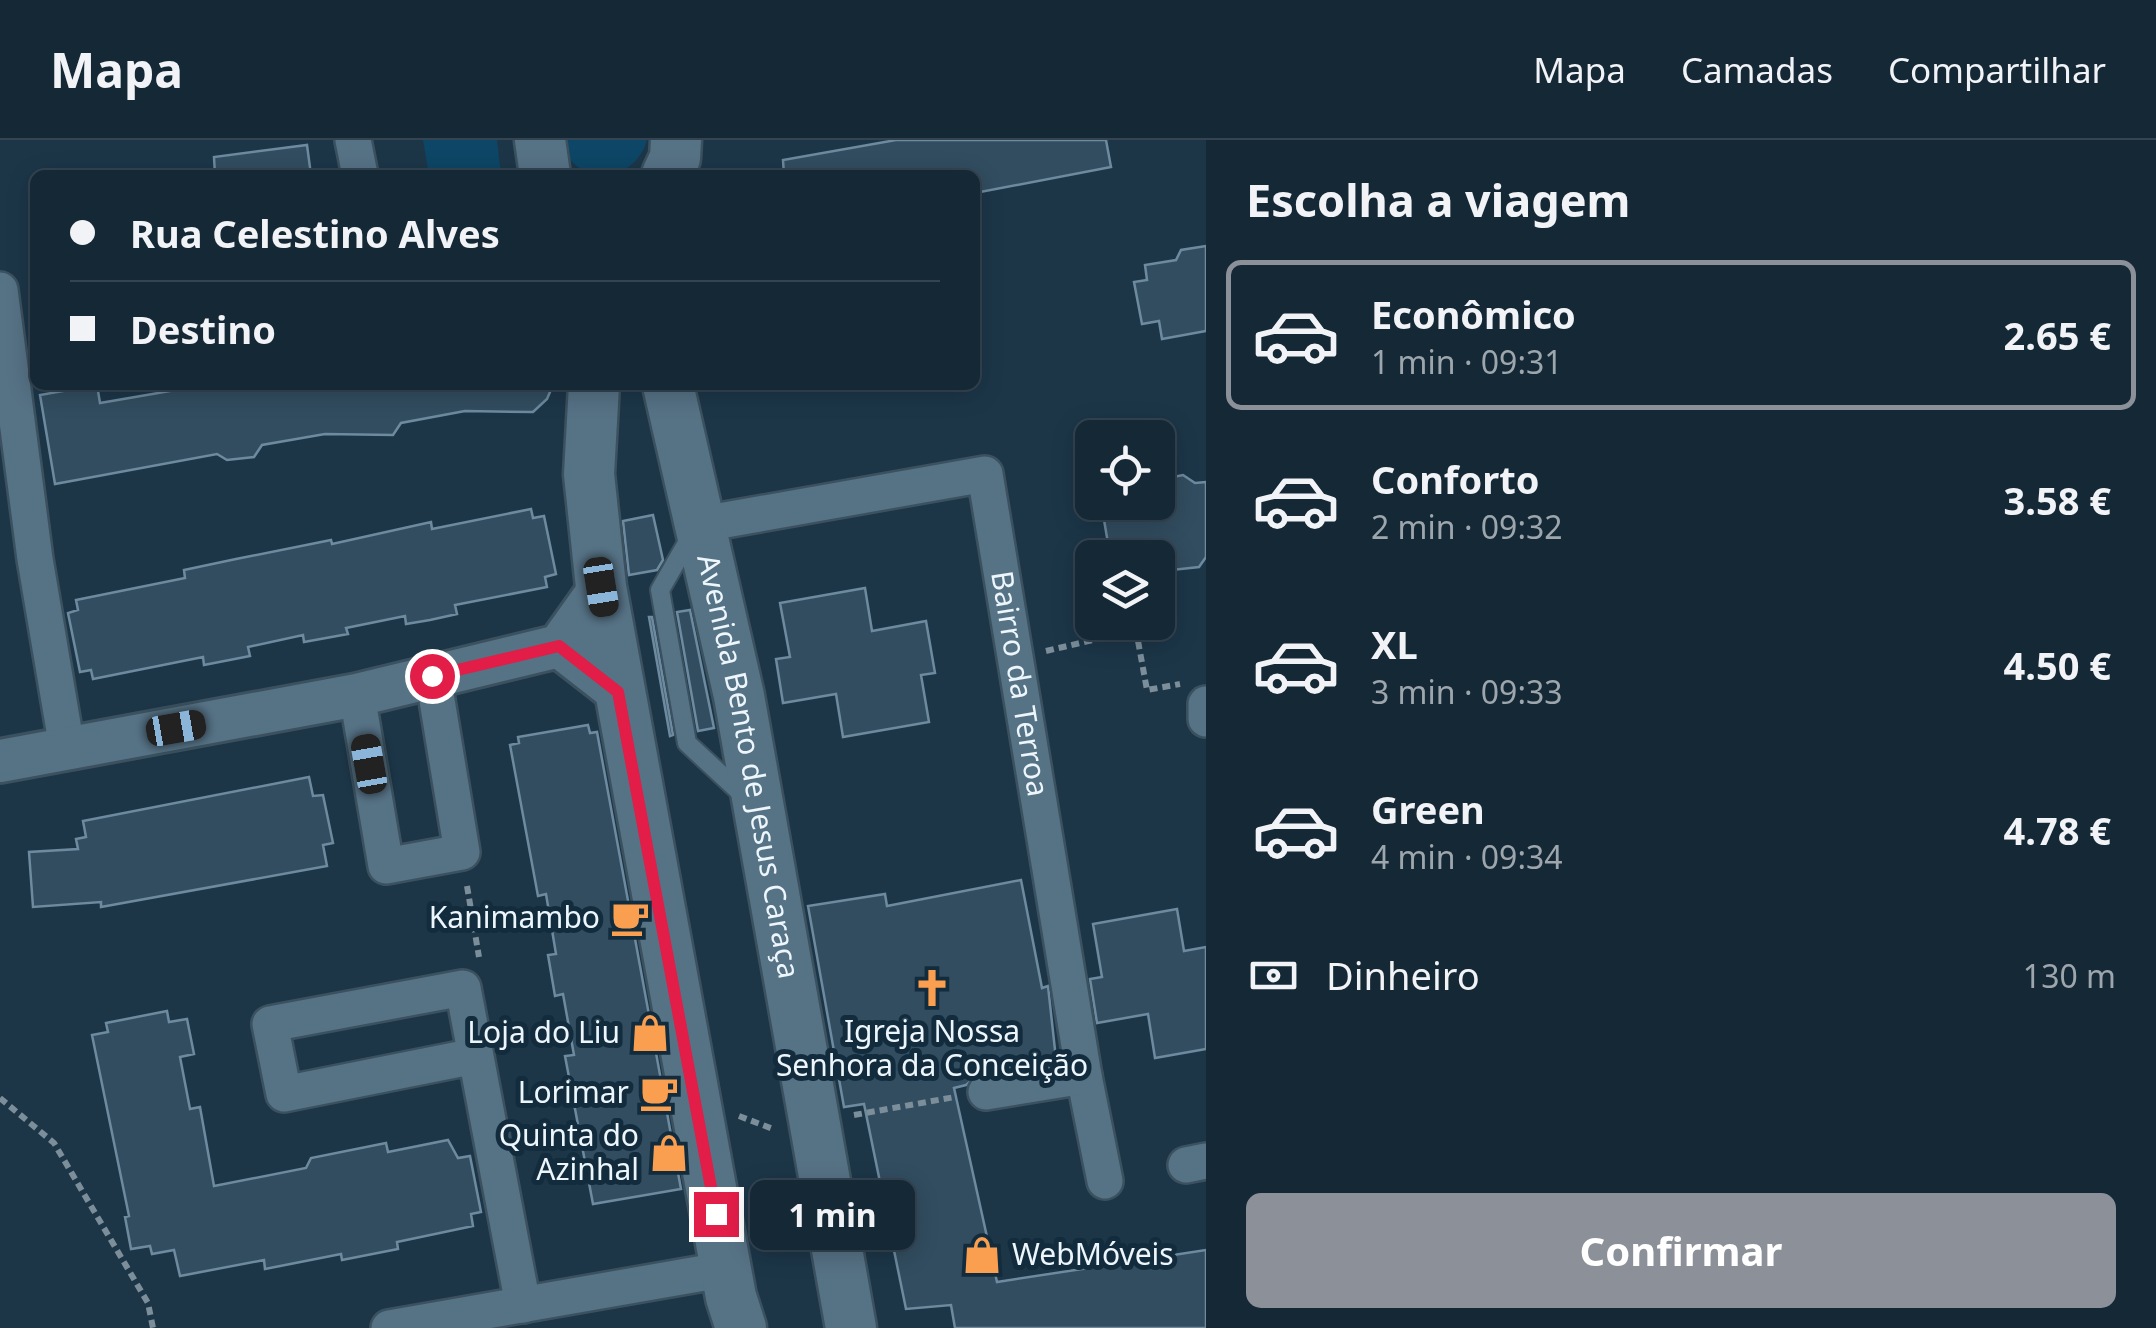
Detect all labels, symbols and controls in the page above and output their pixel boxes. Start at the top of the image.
text: Mapa [50,37,183,102]
text: Mapa [1533,46,1626,93]
text: Camadas [1681,46,1833,93]
text: Compartilhar [1888,46,2106,93]
text: Escolha a viagem [1246,169,1630,230]
text: Rua Celestino Alves [130,207,500,259]
text: Econômico [1371,288,1576,340]
icon: car [1251,290,1341,380]
text: Destino [130,303,276,355]
text: 2.65 € [2003,309,2111,361]
text: 1 min · 09:31 [1371,340,1563,383]
map controls [1075,420,1175,640]
button: locate [1075,420,1175,520]
text: Conforto [1371,453,1540,505]
icon: car [1251,455,1341,545]
text: 3.58 € [2003,474,2111,526]
text: 2 min · 09:32 [1371,505,1563,548]
button: layers [1075,540,1175,640]
street label: Avenida Bento de Jesus Caraça [688,550,811,982]
car [581,555,621,619]
street label: Bairro da Terroa [982,568,1060,799]
text: XL [1371,618,1418,670]
icon: car [1251,620,1341,710]
text: 4.50 € [2003,639,2111,691]
route start [410,654,455,699]
text: 3 min · 09:33 [1371,670,1563,713]
car [144,708,208,748]
car [349,732,389,796]
text: Green [1371,783,1485,835]
icon: car [1251,785,1341,875]
text: 4.78 € [2003,804,2111,856]
text: 4 min · 09:34 [1371,835,1563,878]
place label: Kanimambo [429,896,600,937]
cafe icon: Kanimambo [609,897,651,939]
icon: cash [1246,948,1301,1003]
text: Dinheiro [1326,949,1480,1001]
text: 130 m [2023,954,2116,997]
church icon: Igreja Nossa Senhora da Conceição [911,967,953,1009]
place label: Igreja Nossa Senhora da Conceição [776,1010,1088,1085]
place label: Loja do Liu [467,1011,620,1052]
shop icon: Loja do Liu [629,1012,671,1054]
place label: Lorimar [518,1071,629,1112]
cafe icon: Lorimar [638,1072,680,1114]
place label: Quinta do Azinhal [499,1114,639,1189]
shop icon: Quinta do Azinhal [648,1132,690,1174]
callout: 1 min [751,1179,916,1249]
route end [694,1192,739,1237]
text: 1 min [788,1193,877,1236]
button: Confirmar [1246,1193,2116,1308]
place label: WebMóveis [1012,1233,1174,1274]
shop icon: WebMóveis [961,1234,1003,1276]

